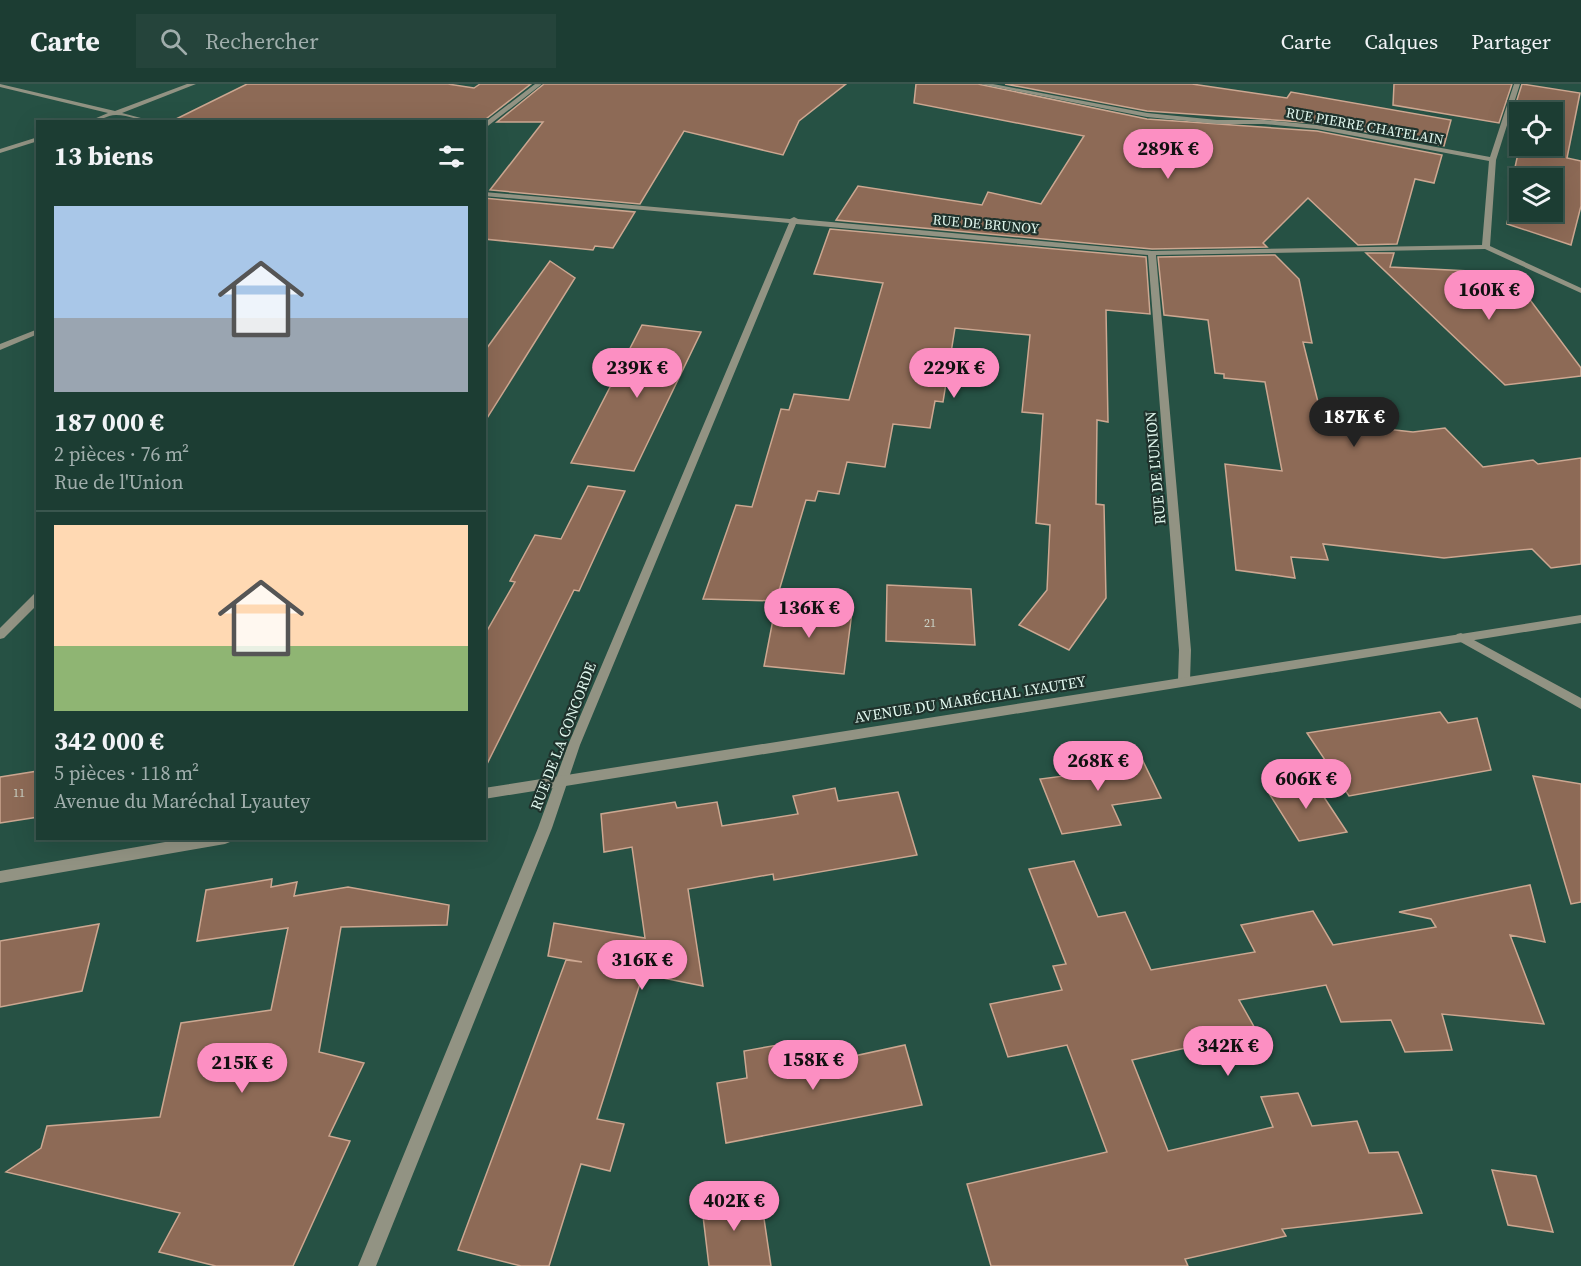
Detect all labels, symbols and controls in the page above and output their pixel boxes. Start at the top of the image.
search box [136,14,556,68]
text: Carte [30,22,100,60]
icon: search [157,25,190,58]
text: Rechercher [205,26,319,56]
text: Carte [1281,27,1331,56]
text: Calques [1364,27,1438,56]
text: Partager [1471,27,1551,56]
street label: RUE PIERRE CHATELAIN [1284,102,1446,150]
map controls [1509,102,1563,222]
button: locate [1509,102,1563,156]
pin: 289K € [1119,129,1217,180]
text: 289K € [1137,134,1199,162]
text: 13 biens [54,138,153,174]
icon: filters [435,140,468,173]
button: layers [1509,168,1563,222]
street label: RUE DE BRUNOY [932,209,1040,239]
icon: home [207,245,315,353]
pin: 160K € [1440,270,1538,321]
text: 160K € [1458,275,1520,303]
pin: 239K € [588,348,686,399]
pin: 229K € [905,348,1003,399]
text: 239K € [606,353,668,381]
text: 229K € [923,353,985,381]
pin: 187K € [1305,397,1403,448]
text: 187K € [1323,402,1385,430]
text: 187 000 € [54,404,164,440]
street label: RUE DE L'UNION [1140,411,1170,525]
text: 2 pièces · 76 m² [54,440,189,468]
text: Rue de l'Union [54,468,184,496]
icon: home [207,564,315,672]
pin: 136K € [760,588,858,639]
text: 136K € [778,593,840,621]
house number: 21 [924,615,936,631]
street label: RUE DE LA CONCORDE [525,659,601,813]
street label: AVENUE DU MARÉCHAL LYAUTEY [853,670,1088,728]
text: 342 000 € [54,723,164,759]
pin: 268K € [1049,741,1147,792]
text: 268K € [1067,746,1129,774]
text: 5 pièces · 118 m² [54,759,199,787]
pin: 606K € [1257,759,1355,810]
text: 606K € [1275,764,1337,792]
house number: 11 [13,785,25,801]
text: Avenue du Maréchal Lyautey [54,787,310,815]
pin: 316K € [593,940,691,991]
text: 316K € [611,945,673,973]
pin: 342K € [1179,1026,1277,1077]
text: 342K € [1197,1031,1259,1059]
pin: 158K € [764,1040,862,1091]
pin: 215K € [193,1043,291,1094]
text: 158K € [782,1045,844,1073]
text: 215K € [211,1048,273,1076]
pin: 402K € [685,1181,783,1232]
text: 402K € [703,1186,765,1214]

